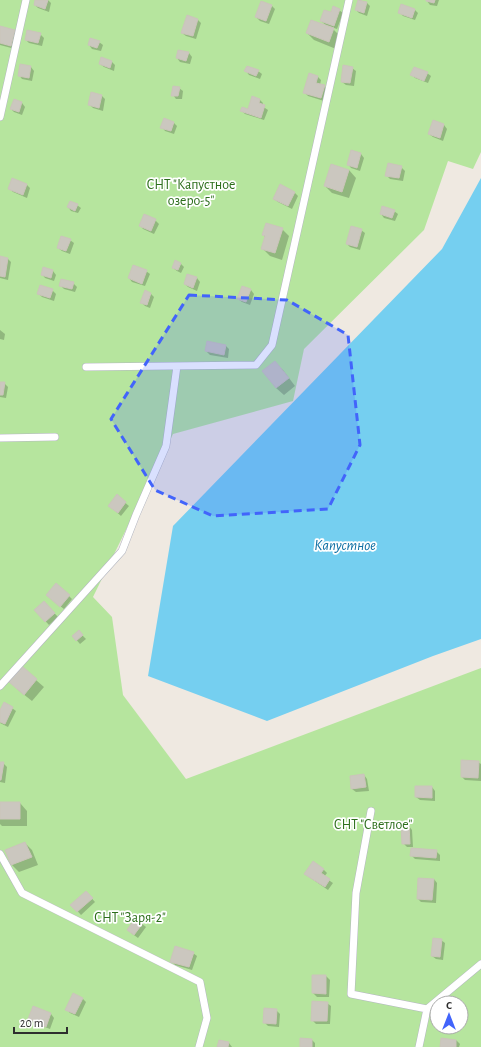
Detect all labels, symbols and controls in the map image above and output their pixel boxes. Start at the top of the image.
park label: СНТ "Капустное озеро-5" [147,178,235,208]
water label: Капустное [314,538,376,553]
park label: СНТ "Светлое" [334,818,412,832]
park label: СНТ "Заря-2" [94,911,166,925]
north arrow [429,995,469,1035]
text: С [446,1000,452,1011]
scale bar [14,1009,67,1035]
text: 20 m [20,1017,43,1029]

